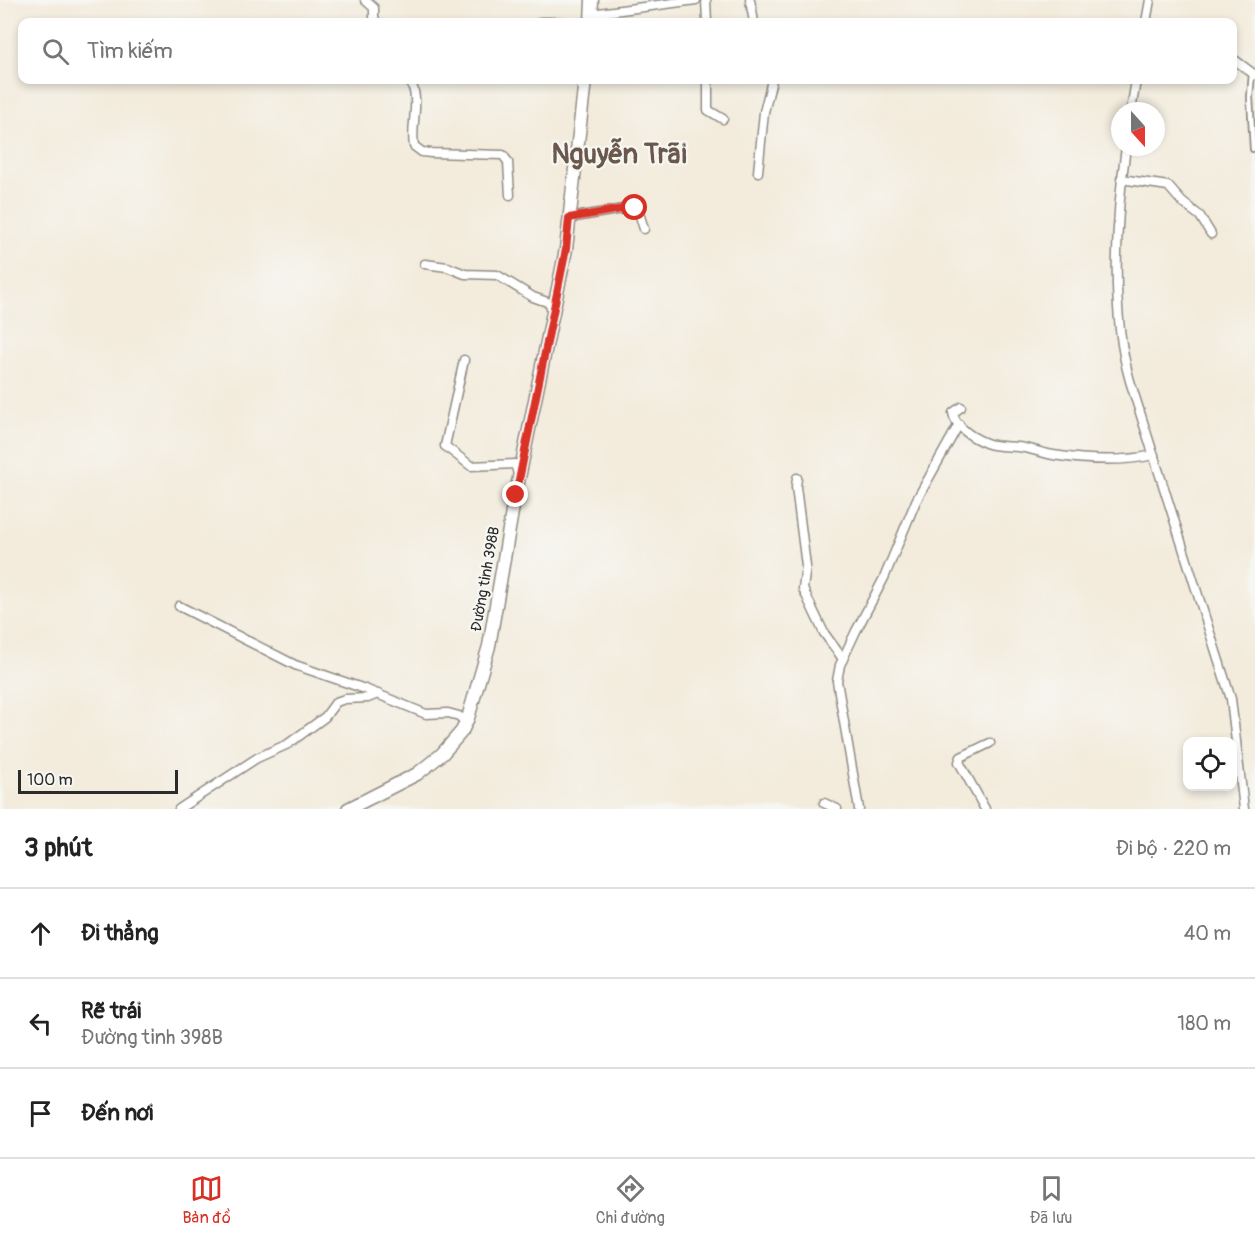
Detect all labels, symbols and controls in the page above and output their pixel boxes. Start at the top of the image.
search box [18,18,1237,84]
icon: search [39,35,72,68]
text: Tìm kiếm [87,37,173,65]
north arrow [1111,102,1165,156]
district label: Nguyễn Trãi [552,137,687,171]
route start [621,194,647,220]
route end [502,481,528,507]
street label: Đường tỉnh 398B [467,525,504,633]
map controls [1183,737,1237,791]
button: locate [1183,737,1237,791]
scale bar [18,767,178,794]
text: 100 m [27,770,73,790]
text: 3 phút [24,832,93,864]
text: Đi bộ · 220 m [1116,836,1231,861]
icon: ahead [24,917,57,950]
text: Đi thẳng [81,919,159,947]
text: 40 m [1184,921,1231,946]
text: Rẽ trái [81,997,141,1025]
icon: left [24,1007,57,1040]
text: 180 m [1177,1011,1231,1036]
text: Đường tỉnh 398B [81,1025,223,1050]
icon: arrive [24,1097,57,1130]
text: Đến nơi [81,1099,153,1127]
tab: Bản đồ [183,1172,231,1228]
tab: Chỉ đường [596,1172,665,1228]
tab: Đã lưu [1030,1172,1072,1228]

